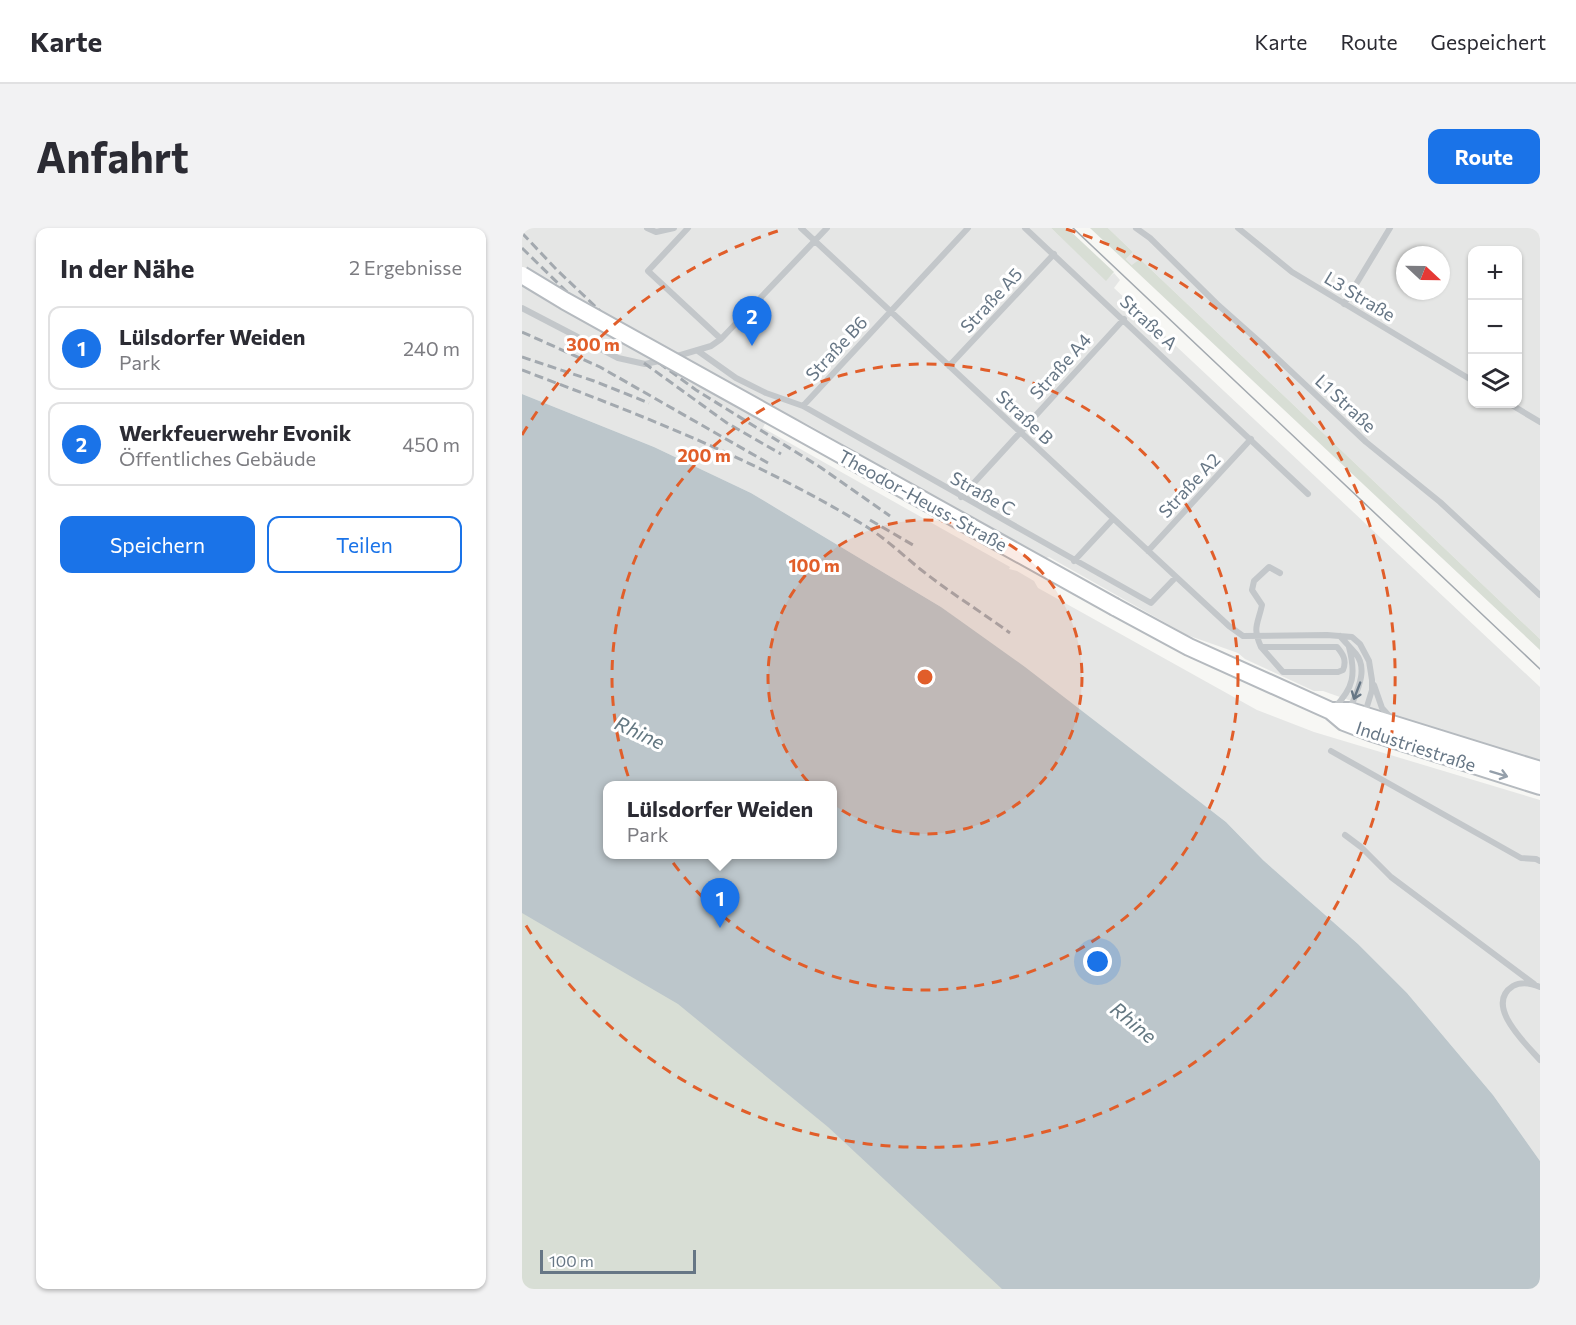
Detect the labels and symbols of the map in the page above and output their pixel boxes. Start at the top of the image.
north arrow [1396,246,1450,300]
street label: Straße A5 [955,263,1027,337]
street label: L3 Straße [1321,266,1399,326]
street label: Straße A [1116,290,1182,354]
pin: 2 [732,296,772,346]
street label: Straße B6 [800,311,872,385]
street label: Straße A4 [1025,328,1095,404]
text: 300 m [566,333,620,355]
street label: L1 Straße [1311,369,1381,437]
street label: Straße B [992,385,1058,449]
text: 200 m [677,444,731,466]
street label: Theodor-Heuss-Straße [835,444,1011,556]
street label: Straße A2 [1154,448,1224,522]
street label: Straße C [947,466,1019,520]
text: 100 m [788,554,840,576]
centre of rings [915,667,935,687]
one-way arrow [1351,681,1362,699]
water label: Rhine [611,710,669,754]
street label: Industriestraße [1353,716,1479,776]
one-way arrow [1489,769,1508,780]
pin: 1 [700,878,740,928]
your location [1083,947,1112,976]
water label: Rhine [1106,996,1162,1048]
scale bar [540,1247,696,1274]

